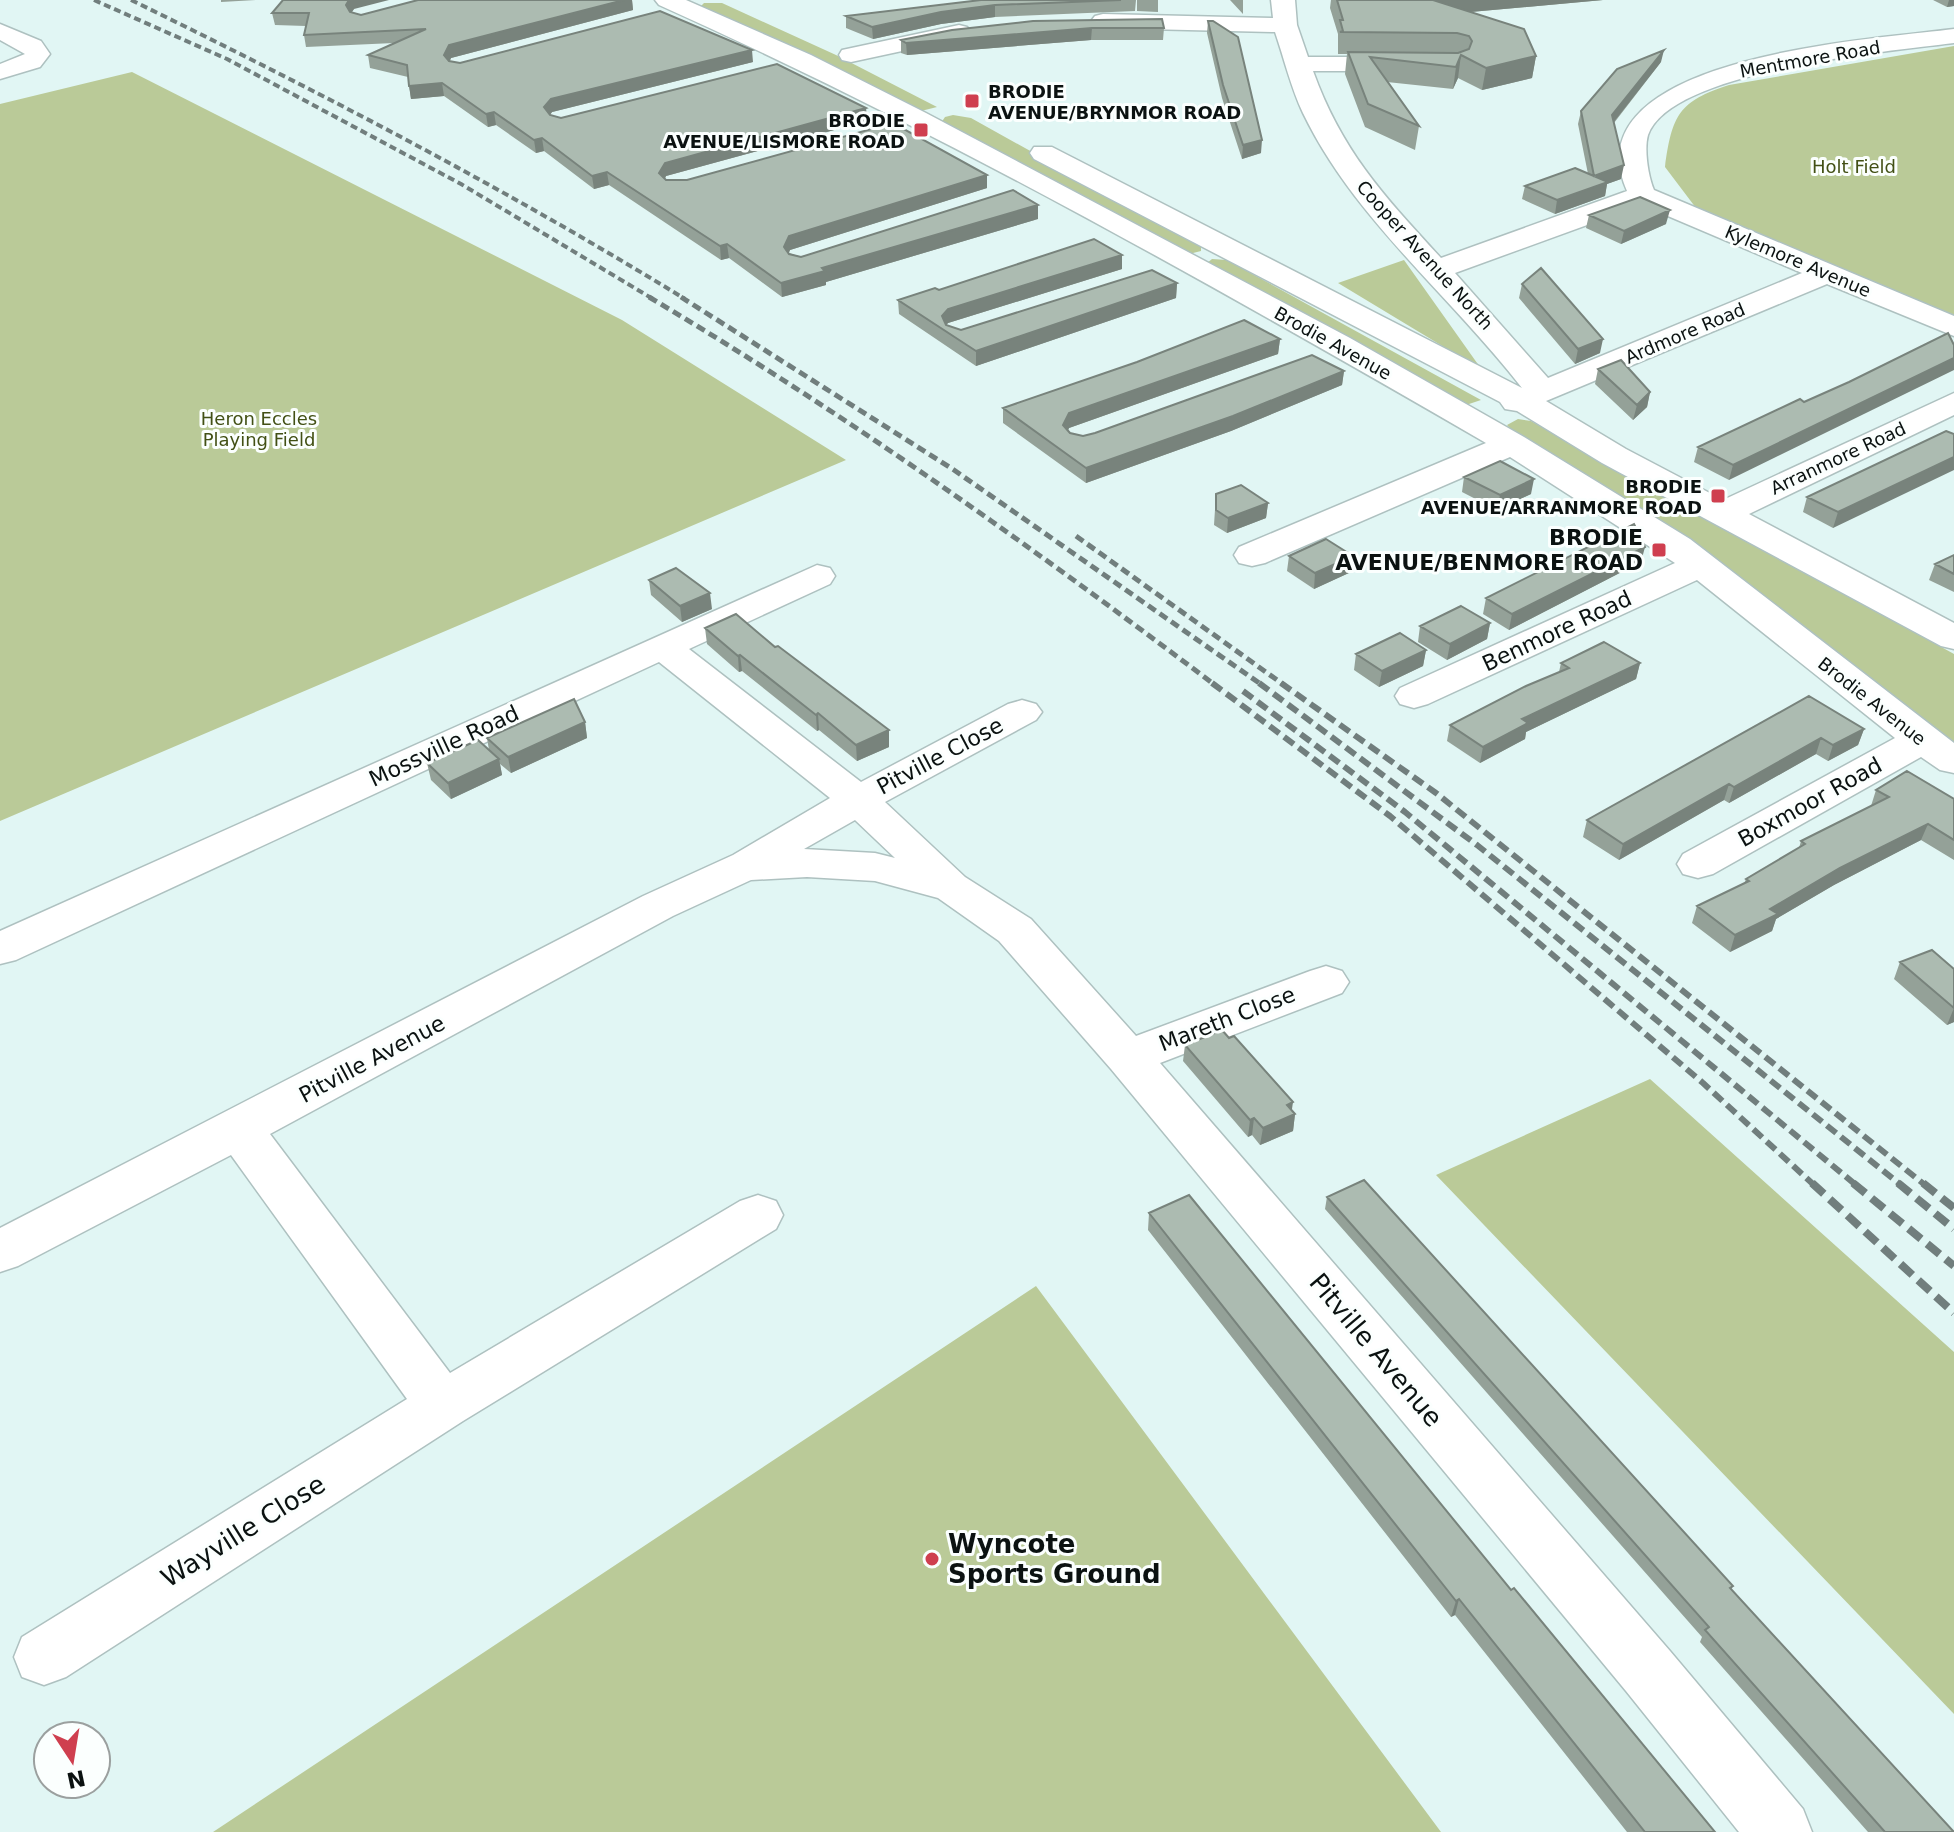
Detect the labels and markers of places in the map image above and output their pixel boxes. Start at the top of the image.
place label: BRODIE AVENUE/BRYNMOR ROAD [988,81,1241,123]
marker: BRODIE AVENUE/BRYNMOR ROAD [963,92,981,110]
place label: BRODIE AVENUE/LISMORE ROAD [663,110,905,152]
marker: BRODIE AVENUE/LISMORE ROAD [912,121,930,139]
place label: BRODIE AVENUE/ARRANMORE ROAD [1421,476,1702,518]
marker: BRODIE AVENUE/ARRANMORE ROAD [1709,487,1727,505]
place label: BRODIE AVENUE/BENMORE ROAD [1335,525,1643,575]
marker: BRODIE AVENUE/BENMORE ROAD [1650,541,1668,559]
place label: Wyncote Sports Ground [948,1529,1161,1589]
marker: Wyncote Sports Ground [923,1550,941,1568]

